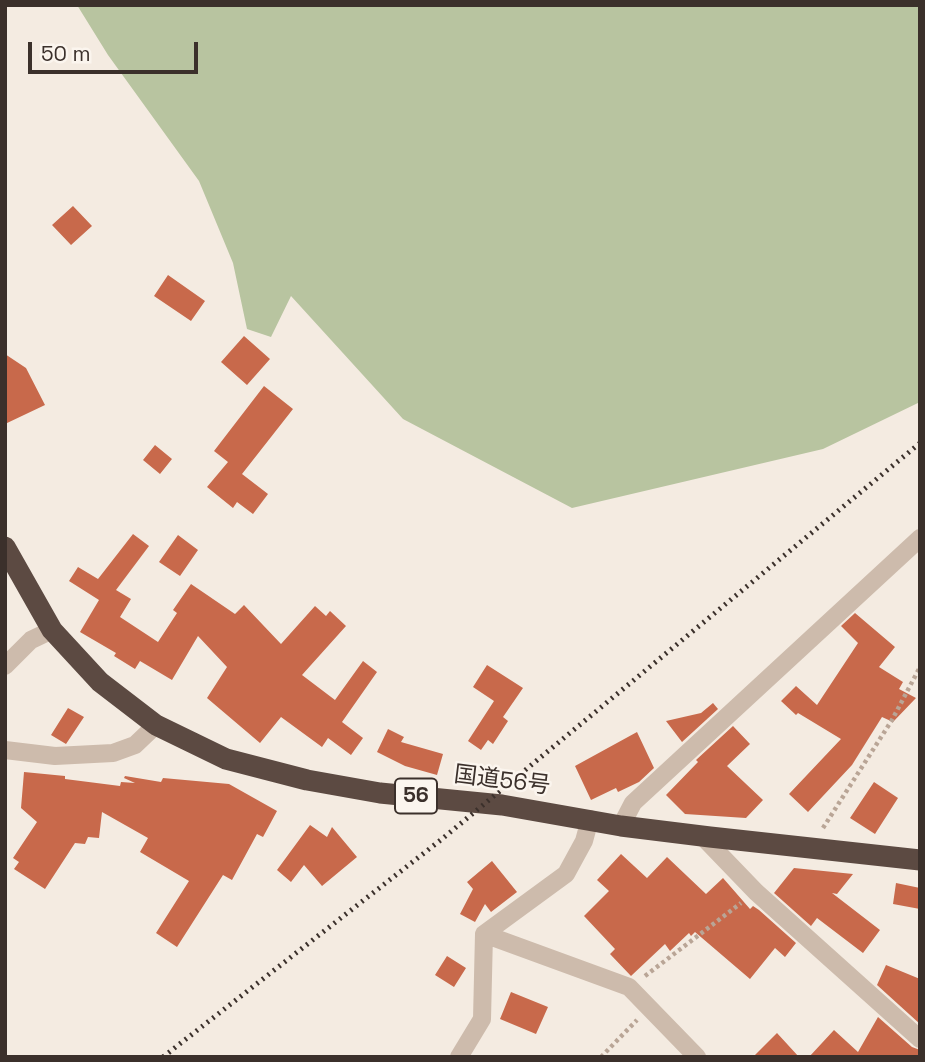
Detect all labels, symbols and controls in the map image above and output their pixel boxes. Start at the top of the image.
scale bar [32,28,201,72]
text: 50 m [41,40,91,67]
street label: 国道56号 [452,761,552,801]
road number: 56 [395,778,437,814]

